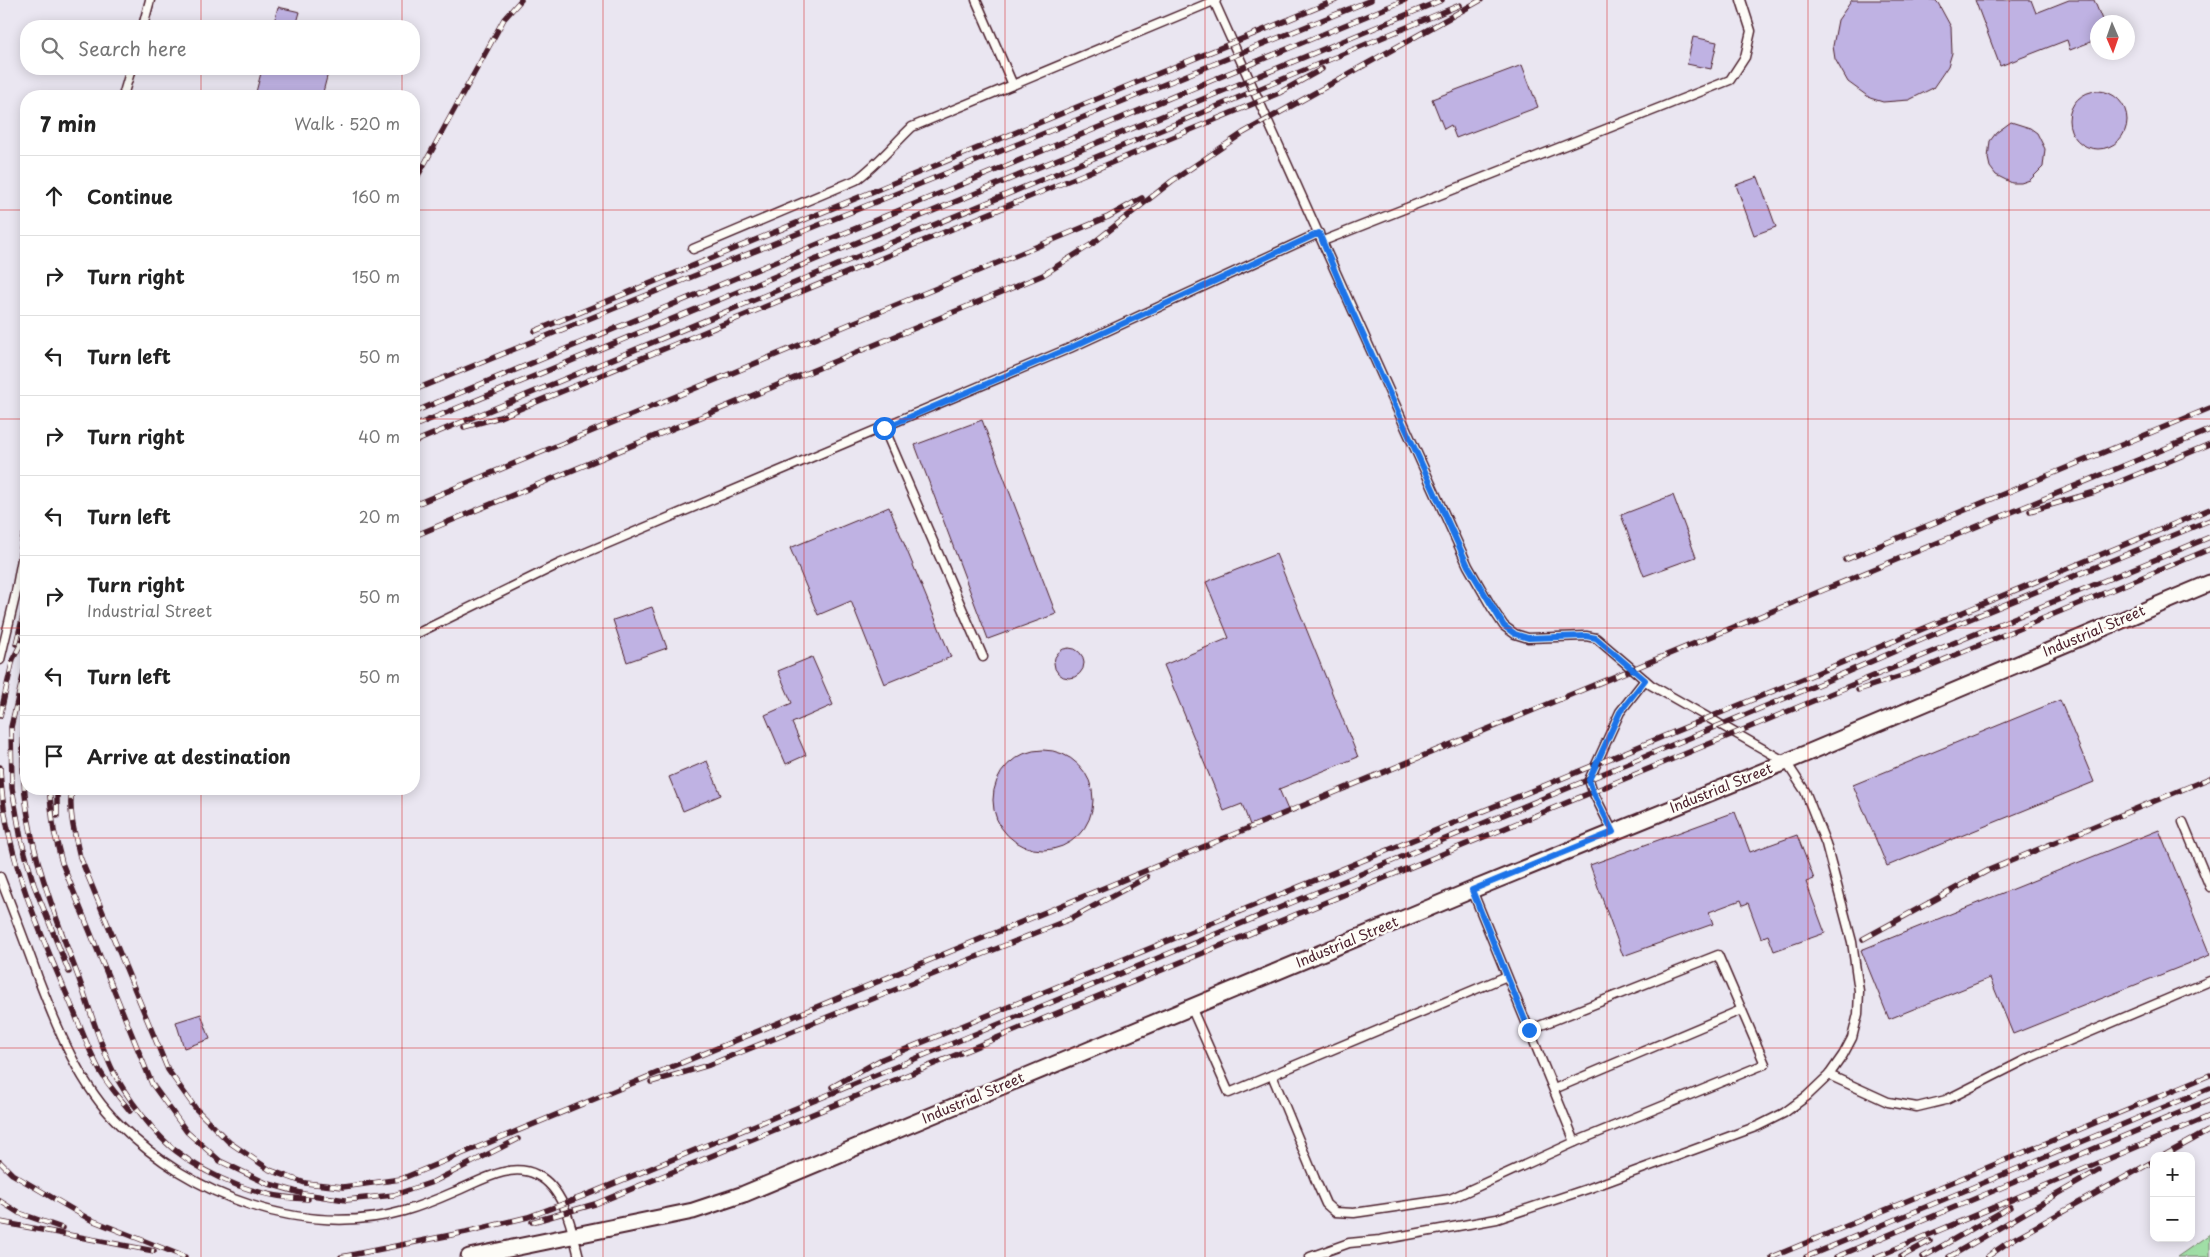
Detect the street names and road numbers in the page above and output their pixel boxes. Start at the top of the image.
street label: Industrial Street [2039,599,2149,662]
street label: Industrial Street [1666,757,1776,818]
street label: Industrial Street [1292,910,1402,973]
street label: Industrial Street [918,1066,1028,1129]

